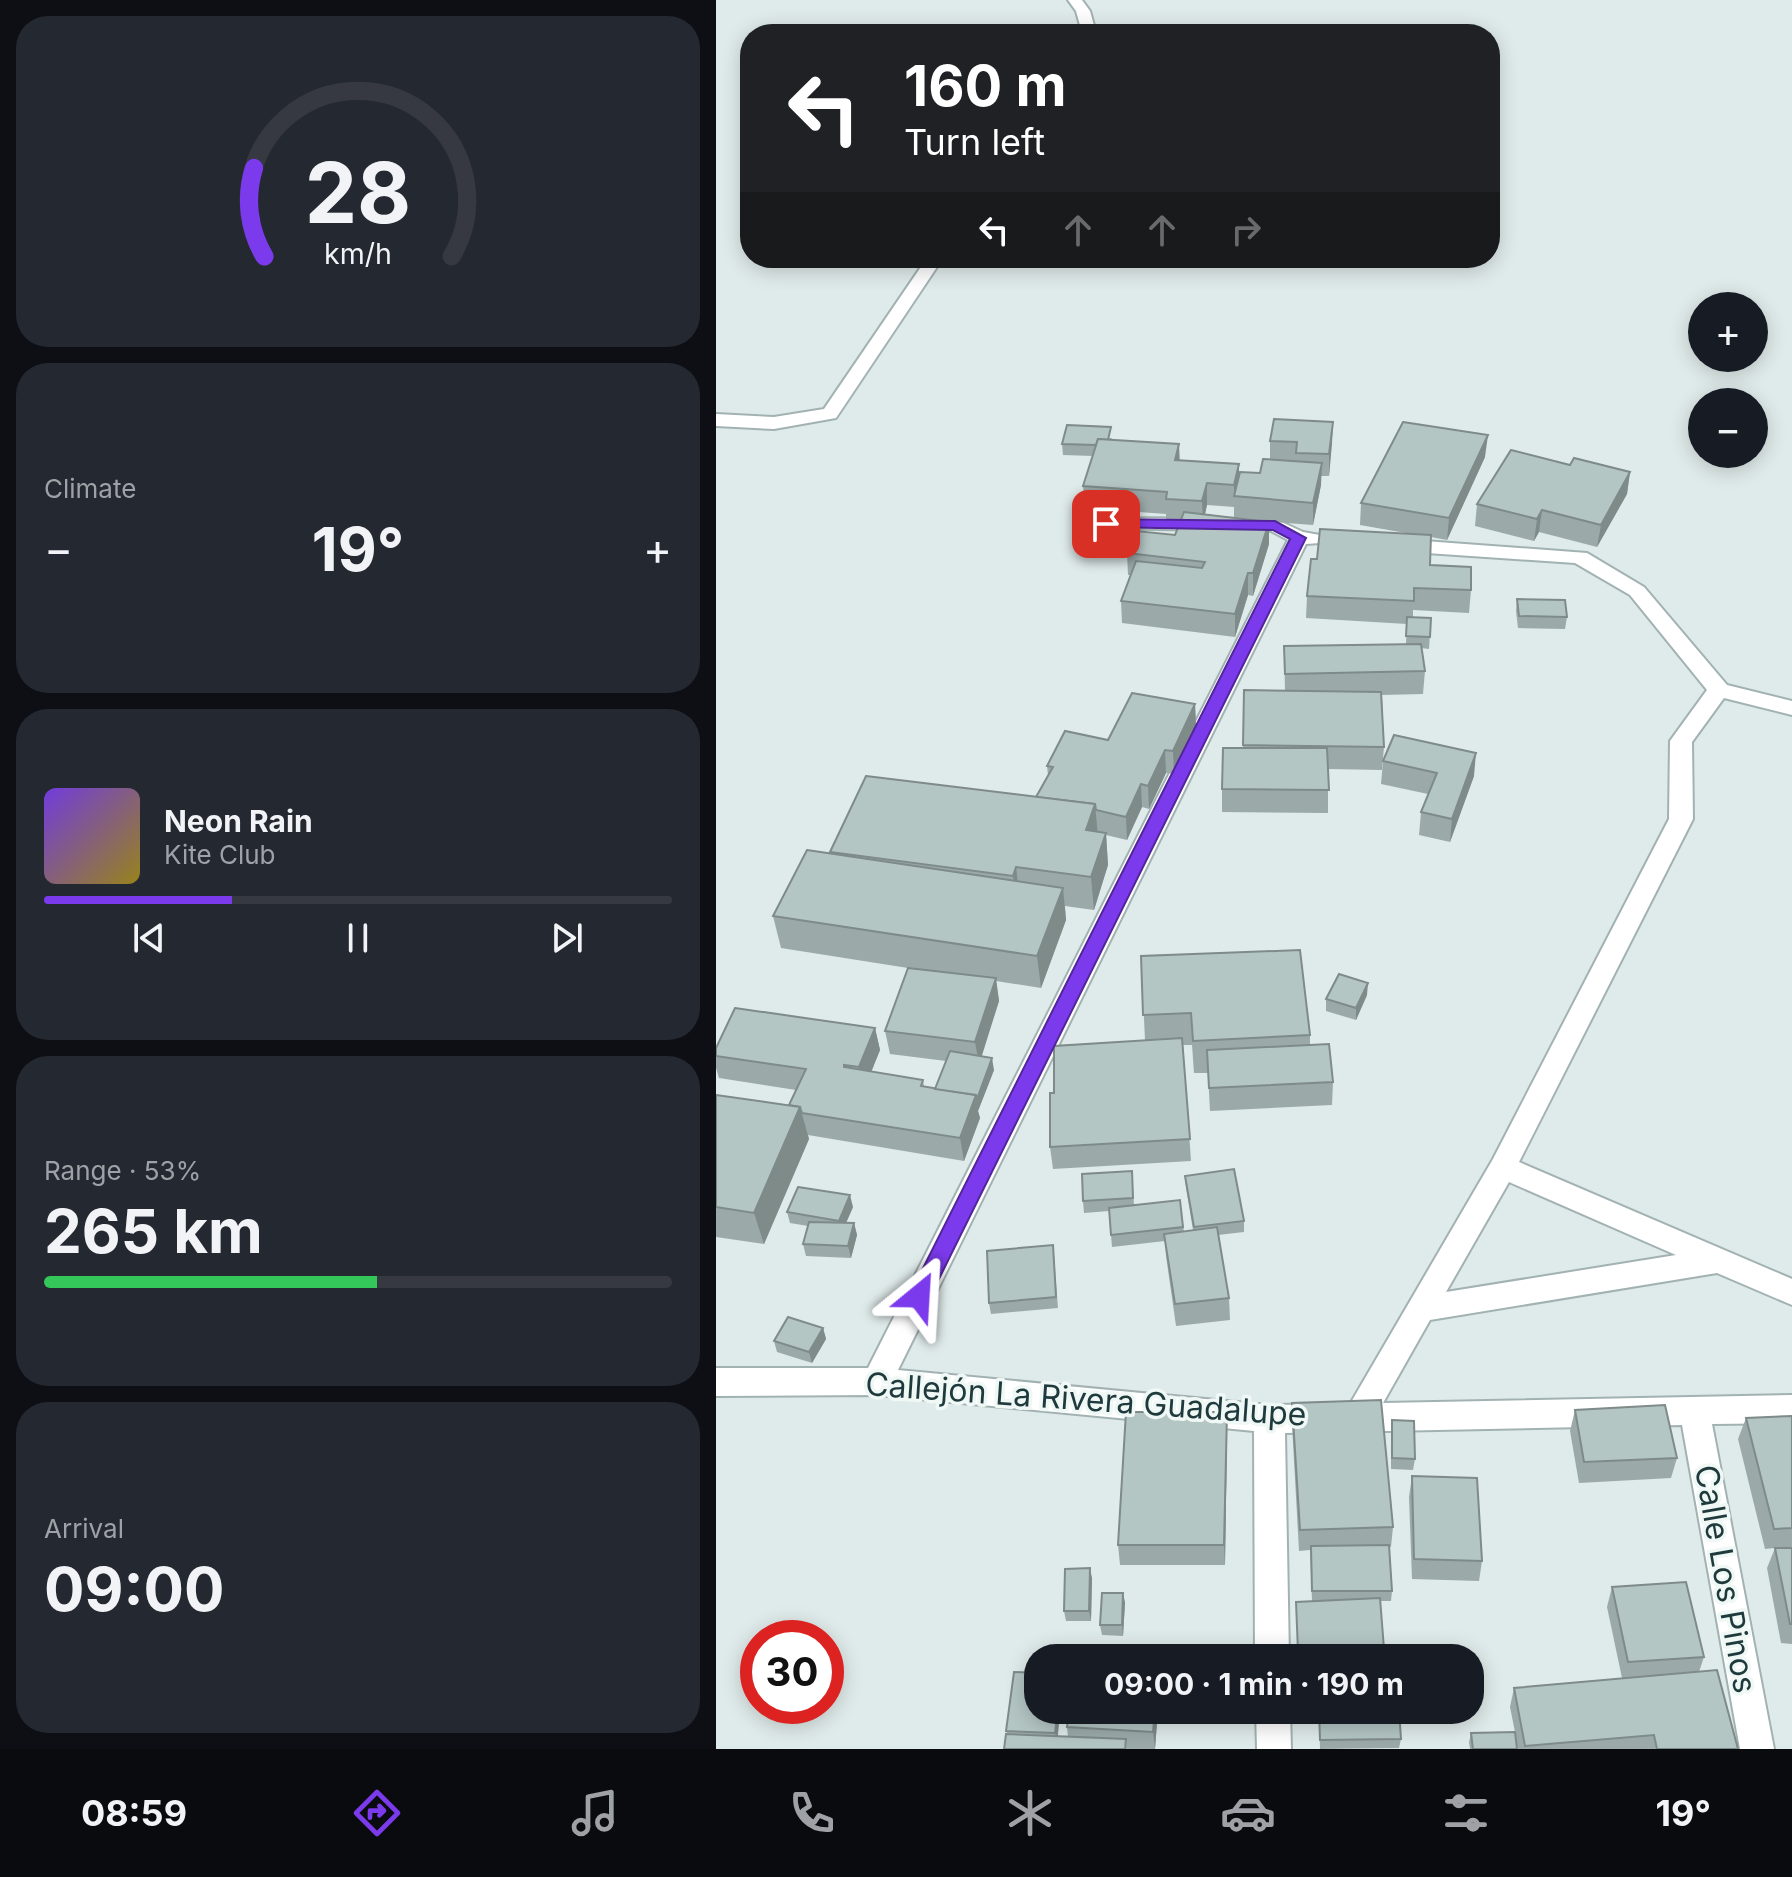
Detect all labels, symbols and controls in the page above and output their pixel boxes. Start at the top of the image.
text: 160 m [904,52,1067,120]
icon: left [772,56,876,160]
text: Turn left [904,120,1045,164]
text: 28 [305,142,411,243]
icon: left [972,208,1016,252]
icon: ahead [1056,208,1100,252]
icon: ahead [1140,208,1184,252]
icon: right [1224,208,1268,252]
text: km/h [324,236,392,271]
map controls [1688,292,1768,468]
button: + [1688,292,1768,372]
button: − [1688,388,1768,468]
text: Climate [44,473,136,504]
pin [1072,490,1140,558]
icon: arrive [1084,502,1128,546]
text: 19° [312,513,404,585]
text: − [44,522,73,576]
text: + [643,522,672,576]
text: Neon Rain [164,803,313,839]
text: Kite Club [164,839,275,870]
icon: previous [127,916,171,960]
icon: pause [336,916,380,960]
icon: next [545,916,589,960]
text: Range · 53% [44,1155,201,1186]
text: 265 km [44,1195,263,1267]
position arrow [877,1254,961,1338]
street label: Callejón La Rivera Guadalupe [864,1364,1308,1434]
street label: Calle Los Pinos [1687,1462,1765,1696]
text: Arrival [44,1513,124,1544]
text: 09:00 [44,1553,224,1625]
speed limit sign: 30 [740,1620,844,1724]
text: 09:00 · 1 min · 190 m [1104,1666,1404,1702]
icon: directions [349,1785,405,1841]
icon: music [567,1785,623,1841]
icon: phone [784,1785,840,1841]
icon: climate [1002,1785,1058,1841]
icon: car [1220,1785,1276,1841]
icon: filters [1438,1785,1494,1841]
text: 08:59 [81,1791,187,1835]
text: 19° [1656,1791,1711,1835]

